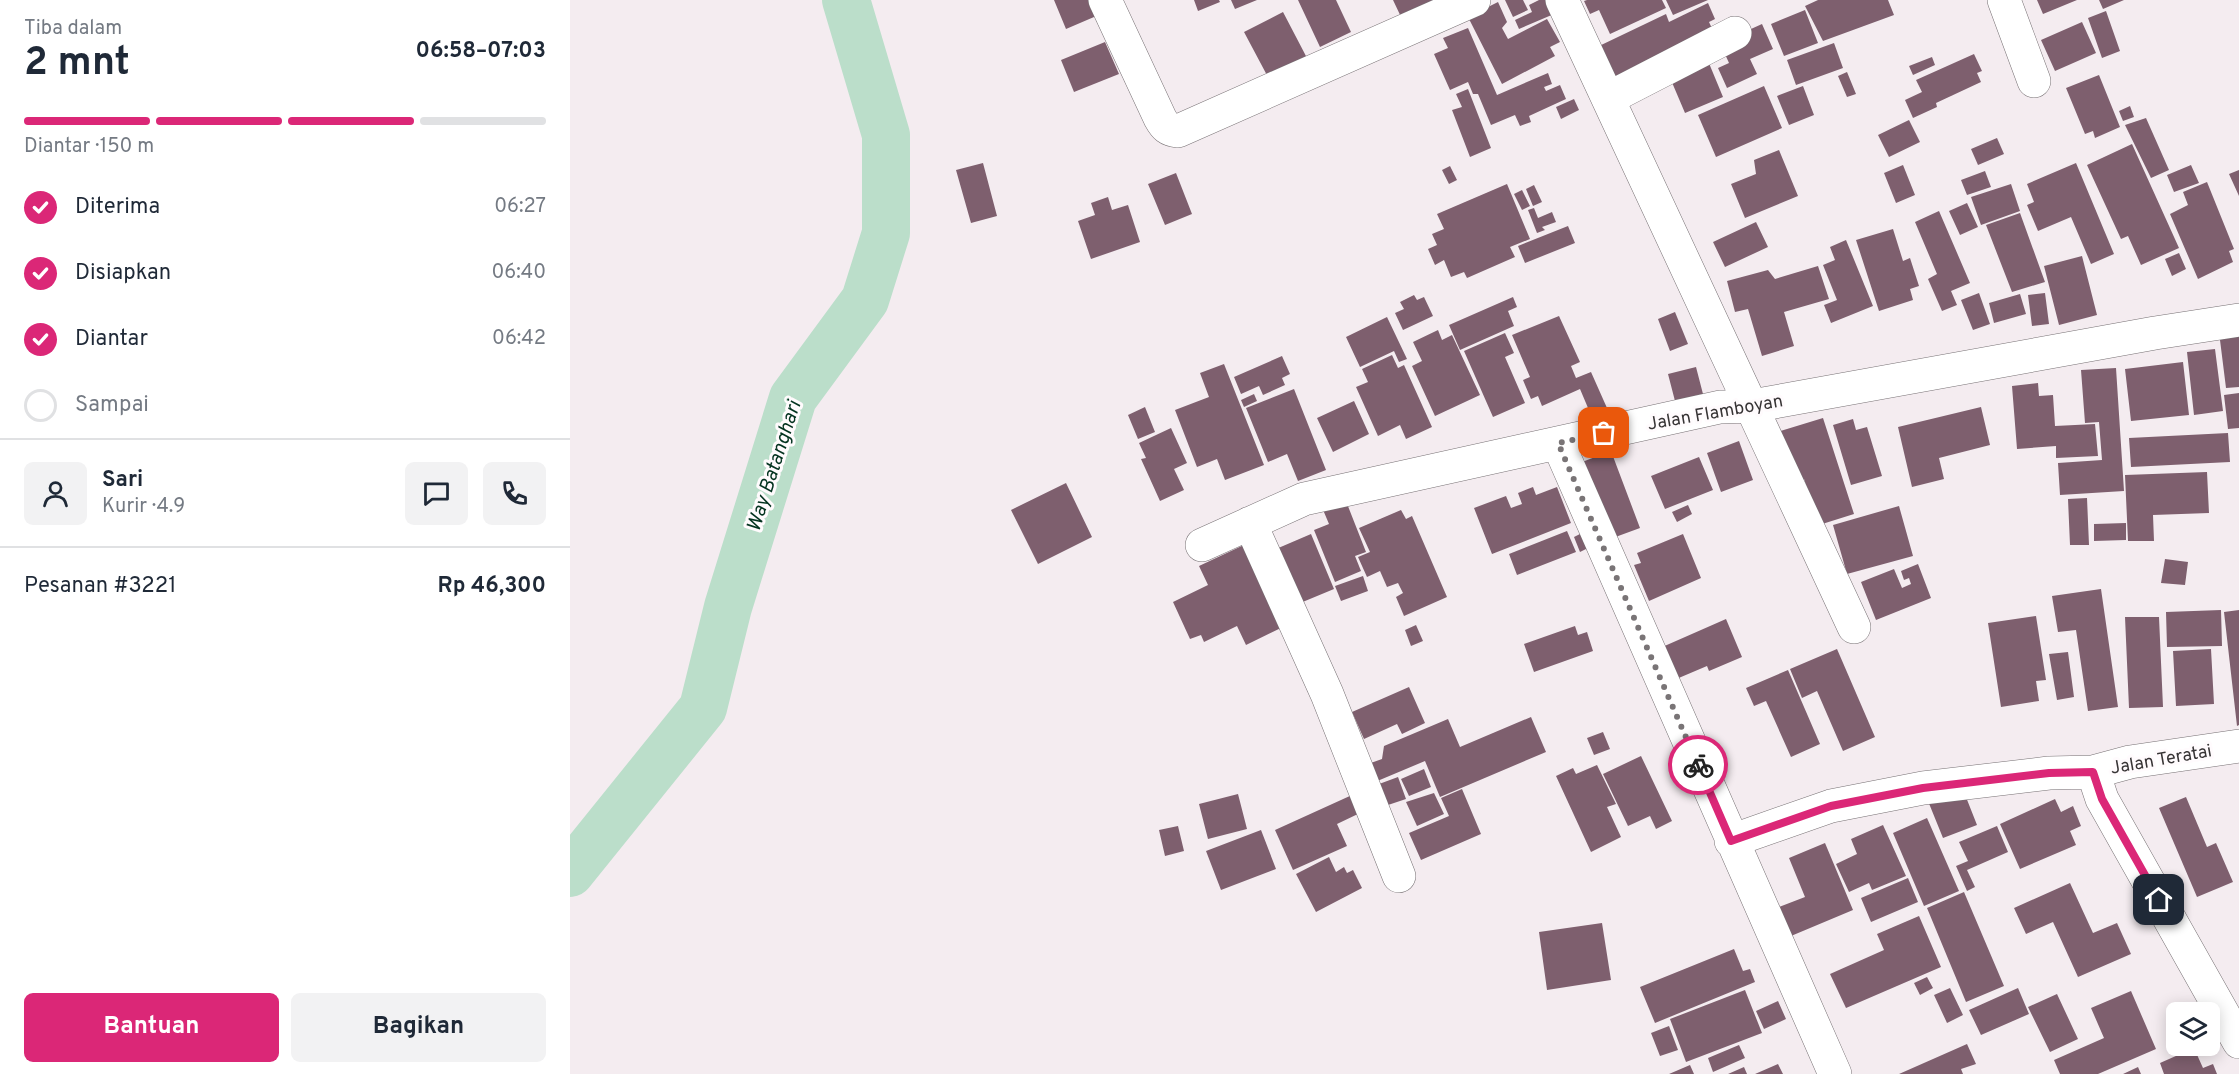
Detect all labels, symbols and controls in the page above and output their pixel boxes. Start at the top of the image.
text: Tiba dalam [24,16,122,42]
text: 06:58–07:03 [416,38,546,65]
text: 2 mnt [24,40,130,89]
text: Diantar · 150 m [24,134,154,160]
icon: check [24,191,57,224]
text: Diterima [75,194,160,221]
text: 06:27 [494,194,546,220]
icon: check [24,257,57,290]
text: Disiapkan [75,260,171,287]
text: 06:40 [491,260,546,286]
icon: check [24,323,57,356]
text: Diantar [75,326,148,353]
text: 06:42 [492,326,546,352]
street label: Jalan Flamboyan [1646,390,1785,437]
text: Sampai [75,392,149,419]
water label: Way Batanghari [742,397,809,535]
pin [1578,407,1629,458]
icon: bag [1587,416,1620,449]
button: person [24,462,87,525]
button: chat [405,462,468,525]
button: phone [483,462,546,525]
text: Sari [102,467,143,494]
text: Kurir · 4.9 [102,494,185,520]
text: Pesanan #3221 [24,573,176,600]
text: Rp 46,300 [438,573,546,600]
courier [1668,735,1728,795]
street label: Jalan Teratai [2109,740,2214,781]
icon: bike [1682,749,1715,782]
pin [2133,874,2184,925]
icon: home [2142,883,2175,916]
button: Bantuan [24,993,279,1062]
button: Bagikan [291,993,546,1062]
map controls [2166,1002,2220,1056]
button: layers [2166,1002,2220,1056]

